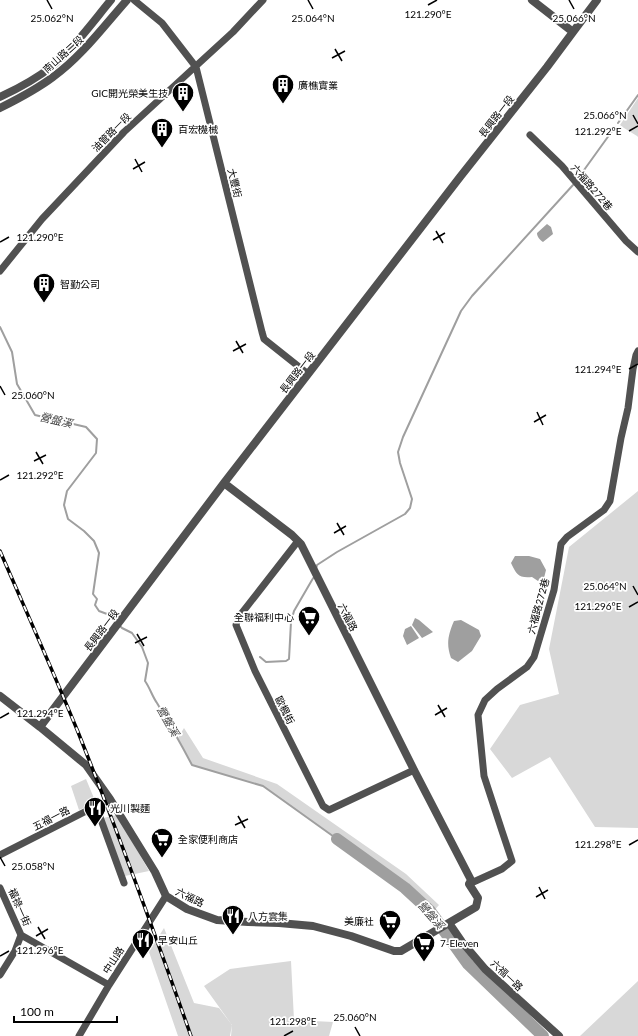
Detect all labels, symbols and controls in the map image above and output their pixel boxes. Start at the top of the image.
text: 121.290°E [404,8,452,20]
text: 25.062°N [30,12,74,24]
text: 25.064°N [291,12,335,24]
text: 25.066°N [552,12,596,24]
street label: 南山路二段 [40,33,86,75]
building icon: 廣樵實業 [270,72,296,105]
place label: 廣樵實業 [298,79,338,91]
building icon: GIC開光榮美生技 [170,80,196,113]
place label: GIC開光榮美生技 [91,87,168,99]
street label: 長興路一段 [476,93,516,139]
text: 25.066°N [583,109,627,121]
street label: 油管路一段 [89,110,133,154]
building icon: 百宏機械 [149,116,175,149]
place label: 百宏機械 [178,123,218,135]
text: 121.292°E [574,125,622,137]
street label: 六福路272巷 [569,161,615,213]
street label: 大豐街 [226,167,244,199]
text: 121.290°E [16,231,64,243]
building icon: 智勤公司 [31,271,57,304]
place label: 智勤公司 [60,278,100,290]
street label: 長興路一段 [277,349,317,395]
text: 121.294°E [574,363,622,375]
text: 25.060°N [11,389,55,401]
water label: 營盤溪 [39,409,76,430]
text: 121.292°E [16,469,64,481]
street label: 六福路272巷 [525,577,551,635]
text: 25.064°N [583,580,627,592]
text: 121.296°E [574,600,622,612]
street label: 六福路 [336,601,360,633]
supermarket icon: 全聯福利中心 [296,604,322,637]
street label: 長興路一段 [81,606,121,654]
place label: 全聯福利中心 [234,611,294,623]
street label: 歐楓街 [273,694,297,726]
water label: 營盤溪 [155,703,183,740]
text: 121.294°E [16,707,64,719]
restaurant icon: 光川製麵 [82,795,108,828]
place label: 光川製麵 [110,802,150,814]
street label: 五福一路 [30,804,72,832]
supermarket icon: 全家便利商店 [149,826,175,859]
place label: 全家便利商店 [178,833,238,845]
text: 121.298°E [574,838,622,850]
text: 25.058°N [11,860,55,872]
street label: 六福路 [174,885,206,909]
street label: 福祿一街 [6,886,34,928]
water label: 營盤溪 [416,898,448,933]
restaurant icon: 八方雲集 [220,903,246,936]
supermarket icon: 美廉社 [377,908,403,941]
place label: 八方雲集 [248,910,288,922]
place label: 美廉社 [344,915,374,927]
restaurant icon: 早安山丘 [130,927,156,960]
supermarket icon: 7-Eleven [411,930,437,963]
place label: 早安山丘 [158,934,198,946]
place label: 7-Eleven [440,937,479,949]
text: 121.296°E [16,944,64,956]
street label: 中山路 [100,944,126,976]
street label: 六福一路 [488,957,526,993]
scale bar [14,998,117,1024]
text: 100 m [20,1004,54,1019]
text: 25.060°N [333,1011,377,1023]
text: 121.298°E [269,1015,317,1027]

